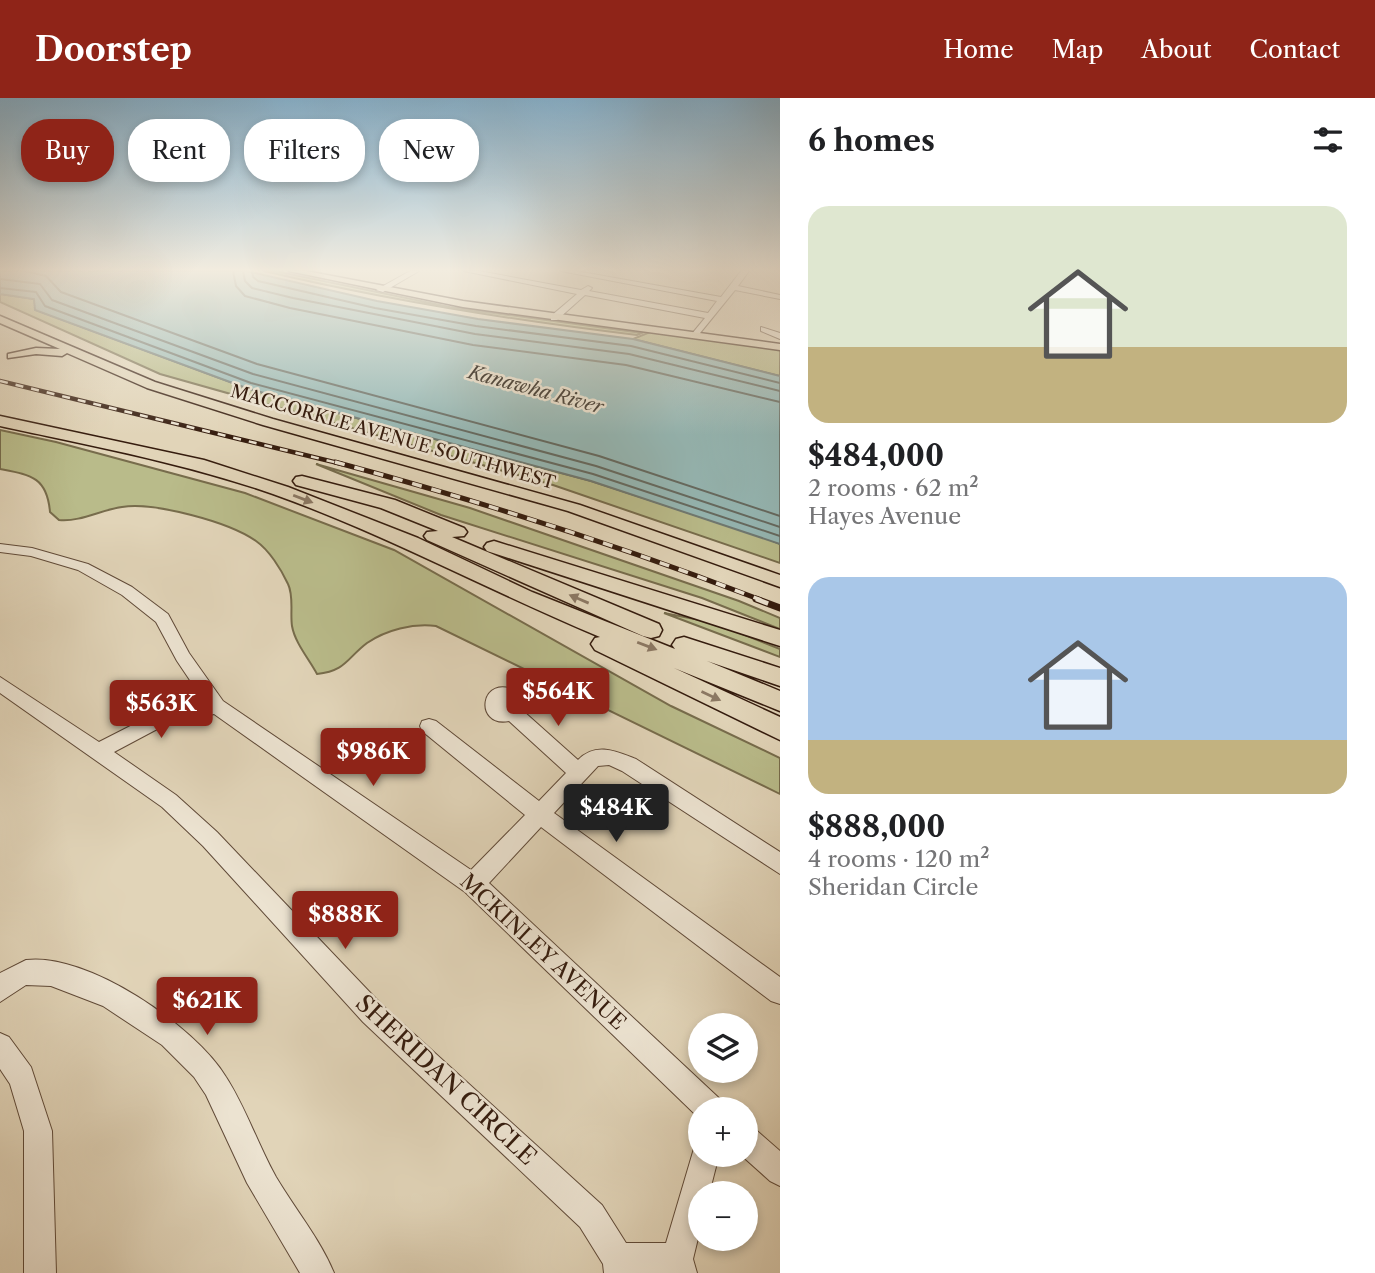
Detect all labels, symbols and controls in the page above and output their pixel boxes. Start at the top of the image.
text: Doorstep [35,29,192,70]
text: Home [943,35,1014,64]
text: Map [1052,35,1103,64]
text: About [1141,35,1212,64]
text: Contact [1250,35,1340,64]
chip: Buy [21,119,114,182]
chip: Rent [128,119,230,182]
chip: Filters [244,119,365,182]
chip: New [379,119,479,182]
icon: filters [1309,121,1347,159]
text: 6 homes [808,122,935,159]
icon: home [1015,251,1141,377]
water label: Kanawha River [464,360,607,419]
street label: MACCORKLE AVENUE SOUTHWEST [228,380,558,494]
text: $484,000 [808,437,944,474]
text: 2 rooms · 62 m² [808,474,979,502]
one-way arrow [292,494,313,505]
text: Hayes Avenue [808,502,961,530]
one-way arrow [569,594,590,605]
icon: home [1015,622,1141,748]
one-way arrow [637,640,658,651]
pin: $564K [509,668,607,728]
text: $564K [522,677,594,705]
pin: $563K [112,680,210,740]
text: $563K [126,689,196,717]
one-way arrow [701,690,721,702]
pin: $986K [324,728,422,788]
text: $986K [337,737,409,765]
pin: $484K [567,784,665,844]
text: $484K [580,793,652,821]
text: $888,000 [808,808,945,845]
text: 4 rooms · 120 m² [808,845,990,873]
street label: MCKINLEY AVENUE [455,868,631,1035]
text: Sheridan Circle [808,873,978,901]
pin: $888K [296,892,394,951]
text: $888K [308,900,382,928]
pin: $621K [158,978,256,1037]
text: $621K [173,986,241,1014]
street label: SHERIDAN CIRCLE [350,988,543,1171]
map controls [688,1013,758,1251]
button: layers [688,1013,758,1083]
button: + [688,1097,758,1167]
button: − [688,1181,758,1251]

